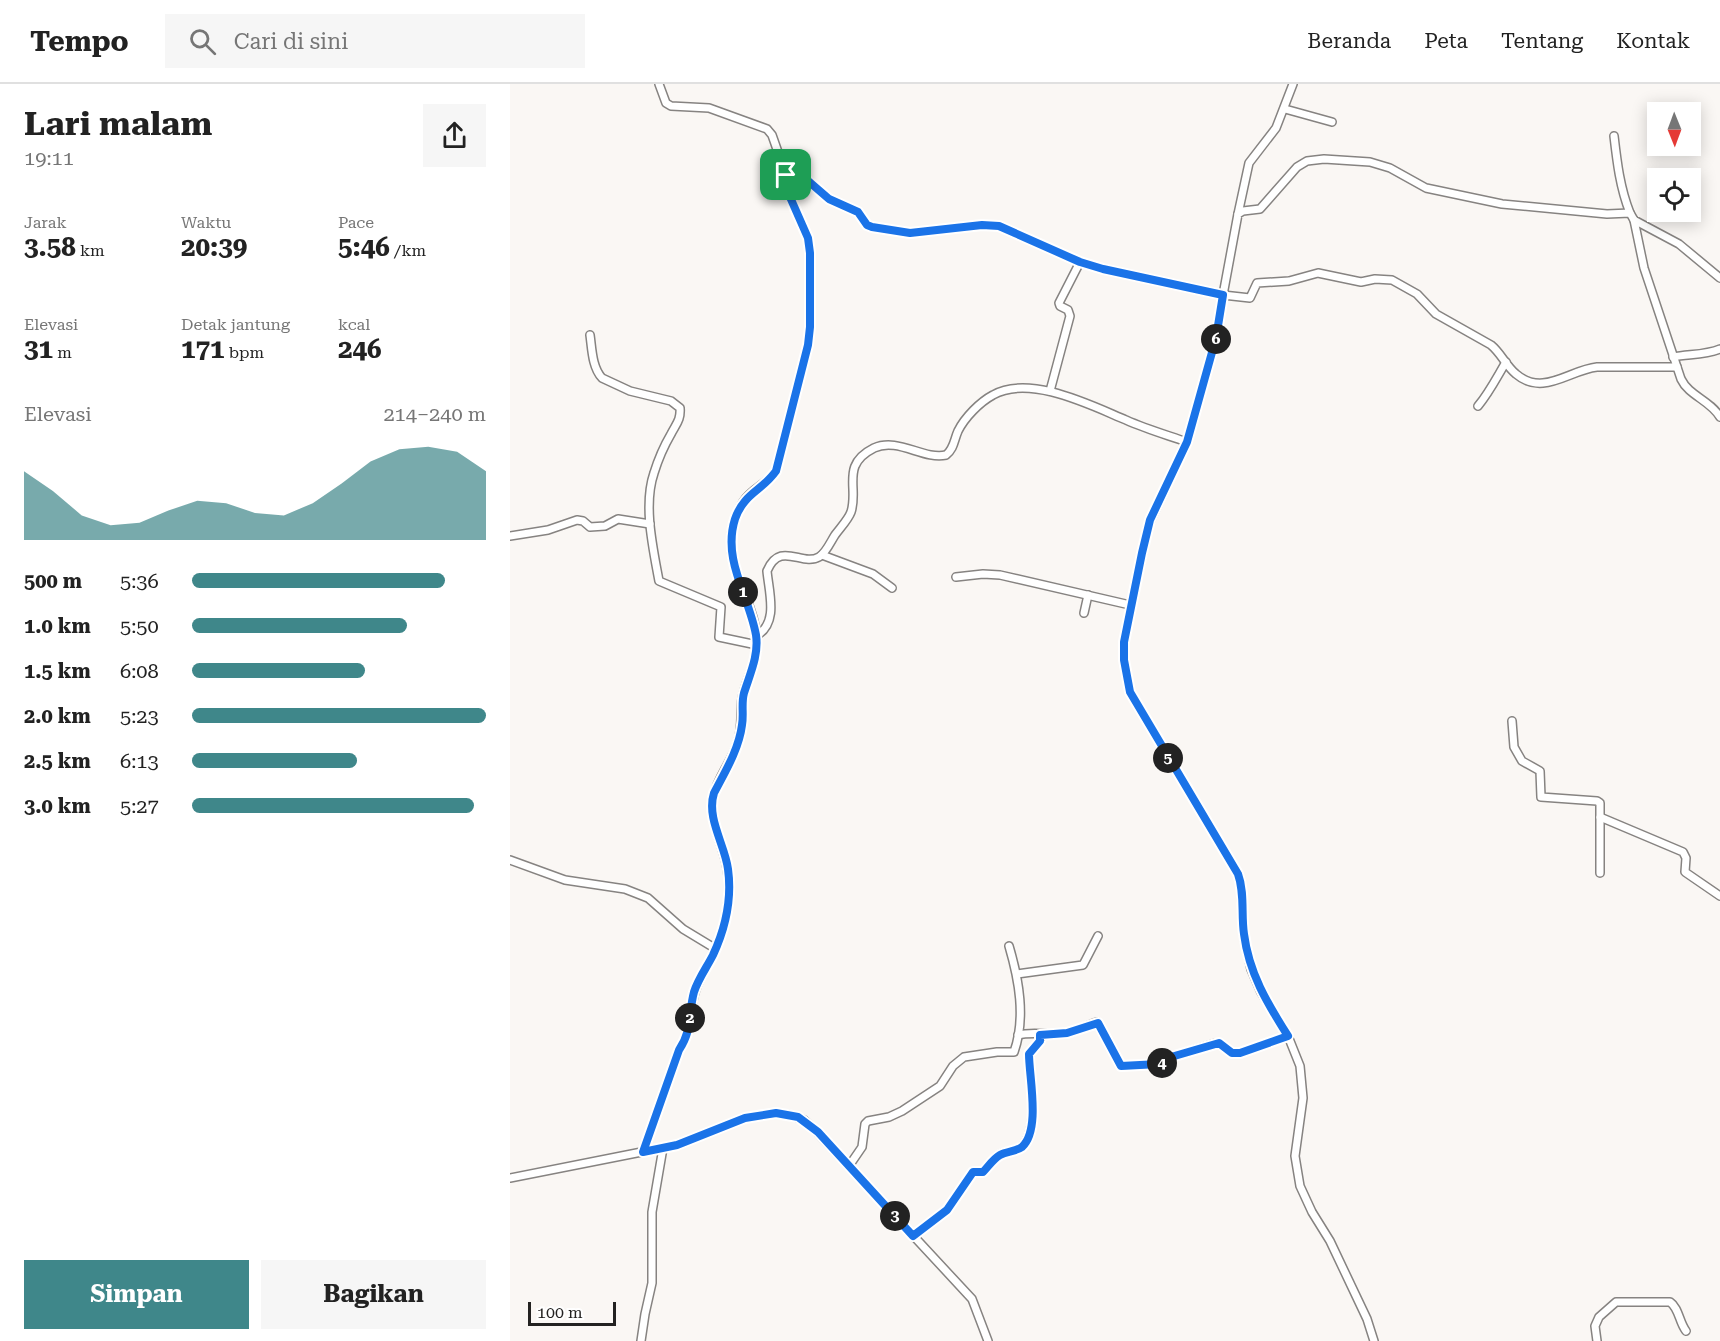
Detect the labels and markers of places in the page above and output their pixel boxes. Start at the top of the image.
pin [760,149,811,200]
pin: 6 [1201,324,1231,354]
pin: 1 [728,577,758,607]
pin: 5 [1153,743,1183,773]
pin: 2 [675,1003,705,1033]
pin: 4 [1147,1048,1177,1078]
pin: 3 [880,1201,910,1231]

